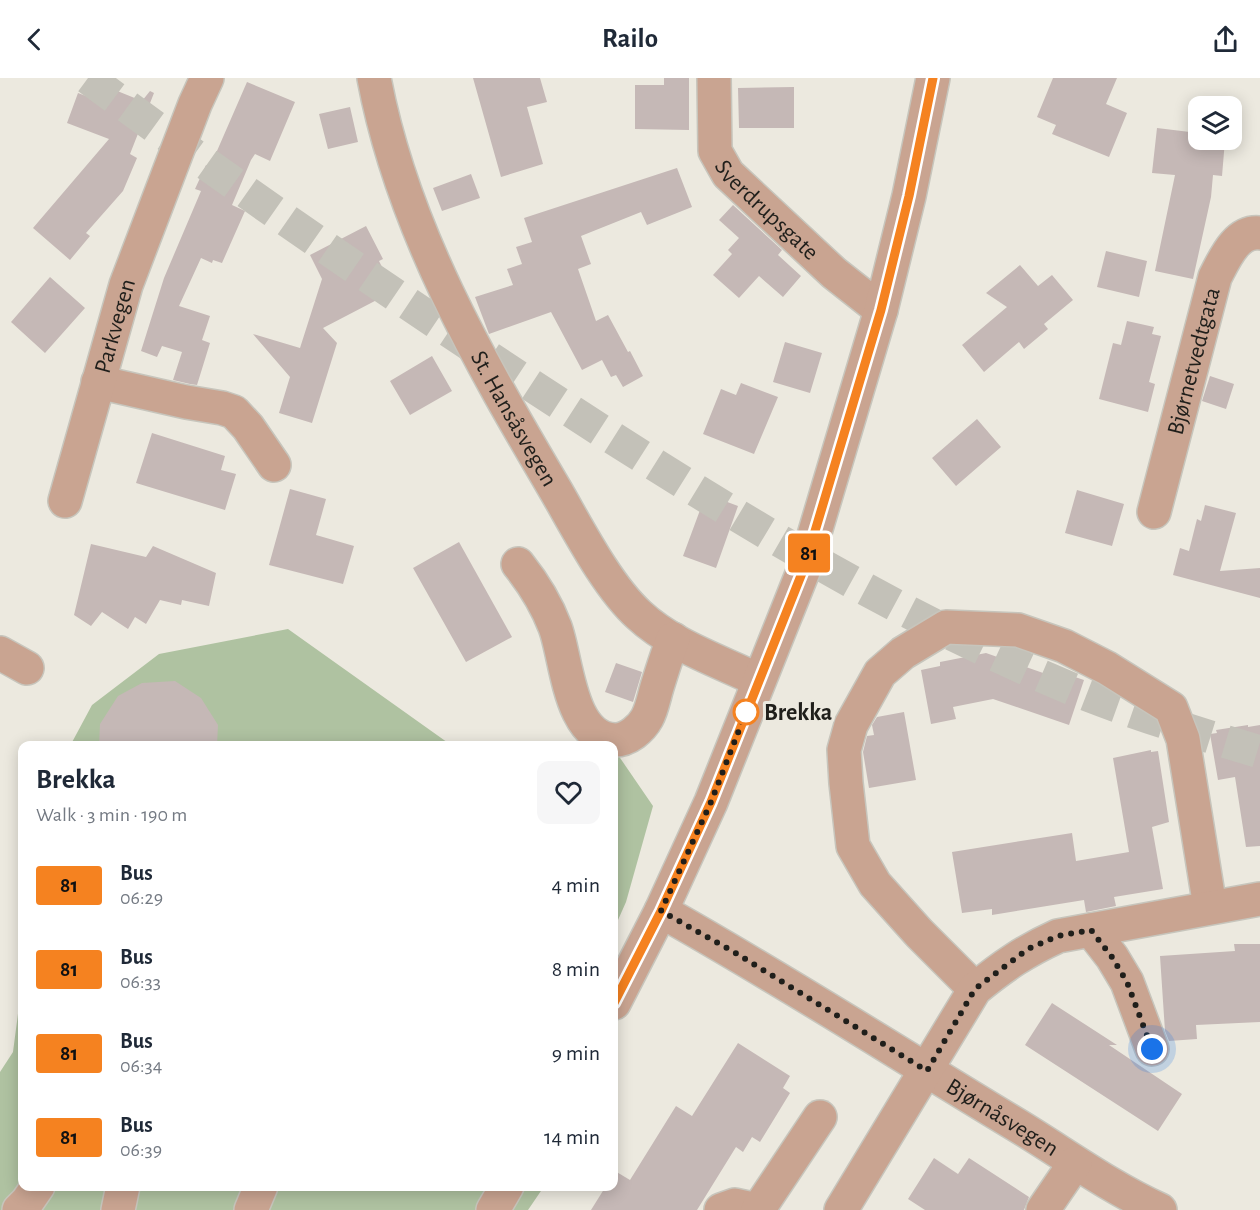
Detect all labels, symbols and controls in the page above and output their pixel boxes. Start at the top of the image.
icon: back [18,23,51,56]
icon: share [1209,23,1242,56]
text: Railo [602,25,658,52]
map controls [1188,96,1242,150]
button: layers [1188,96,1242,150]
street label: Sverdrupsgate [710,156,823,265]
street label: Parkvegen [91,276,140,376]
street label: Bjørnetvedtgata [1164,285,1225,438]
street label: St. Hansåsvegen [466,347,561,491]
line badge: 81 [782,534,836,572]
text: 81 [800,543,818,564]
marker: Brekka [733,699,759,725]
place label: Brekka [764,701,832,725]
button: heart [537,761,600,824]
text: Brekka [36,766,116,794]
text: Walk · 3 min · 190 m [36,805,187,825]
text: Bus [120,862,153,884]
text: 4 min [552,874,600,896]
text: 81 [60,875,78,896]
text: 06:29 [120,888,163,908]
text: Bus [120,946,153,968]
text: 8 min [552,958,600,980]
text: 81 [60,959,78,980]
text: 06:33 [120,972,161,992]
text: Bus [120,1030,153,1052]
your location [1137,1034,1167,1064]
text: 9 min [552,1042,600,1064]
text: 81 [60,1043,78,1064]
text: 06:34 [120,1056,162,1076]
street label: Bjørnåsvegen [942,1074,1063,1161]
text: Bus [120,1114,153,1136]
text: 14 min [544,1126,600,1148]
text: 81 [60,1127,78,1148]
text: 06:39 [120,1140,162,1160]

